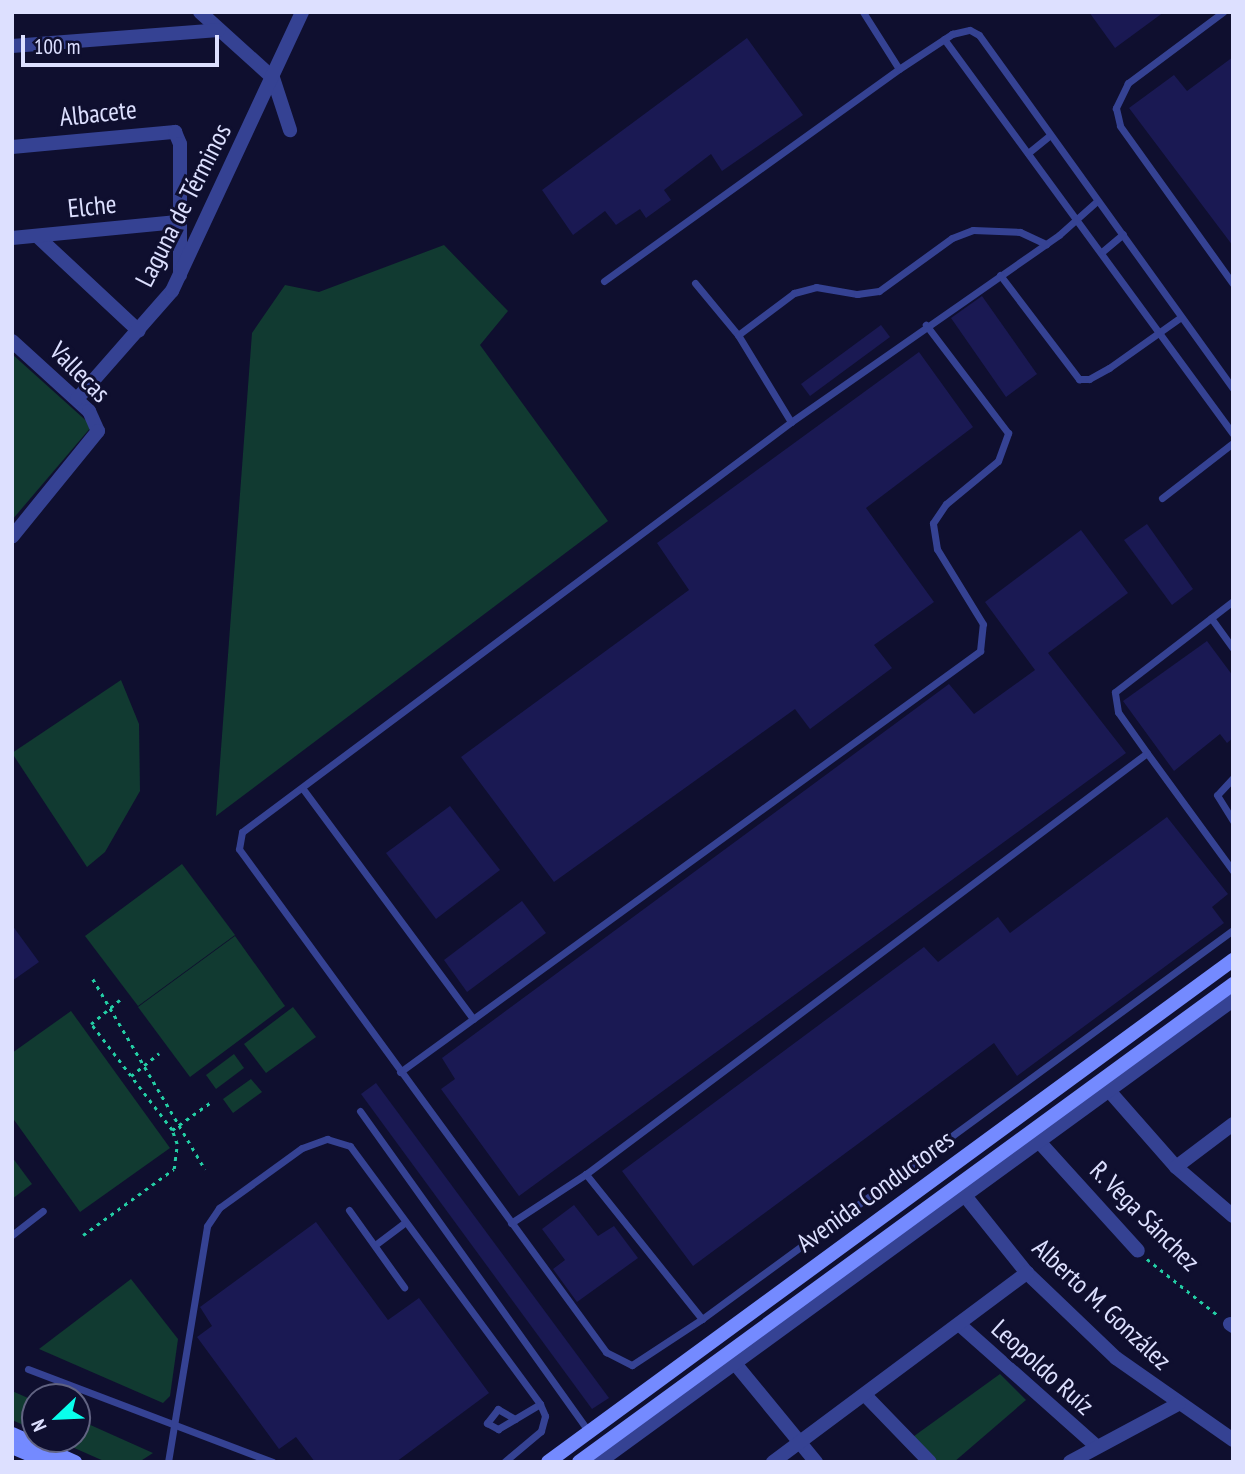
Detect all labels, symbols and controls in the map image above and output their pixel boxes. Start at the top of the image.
scale bar [24,21,222,65]
text: 100 m [34,33,80,60]
street label: Albacete [58,93,138,133]
street label: Laguna de Términos [128,118,238,292]
street label: Elche [66,188,118,224]
street label: Vallecas [43,335,117,409]
street label: Avenida Conductores [790,1123,960,1259]
street label: R. Vega Sánchez [1083,1154,1207,1278]
street label: Alberto M. González [1026,1231,1178,1377]
street label: Leopoldo Ruíz [985,1313,1101,1421]
north arrow [21,1383,91,1453]
text: N [25,1416,52,1435]

